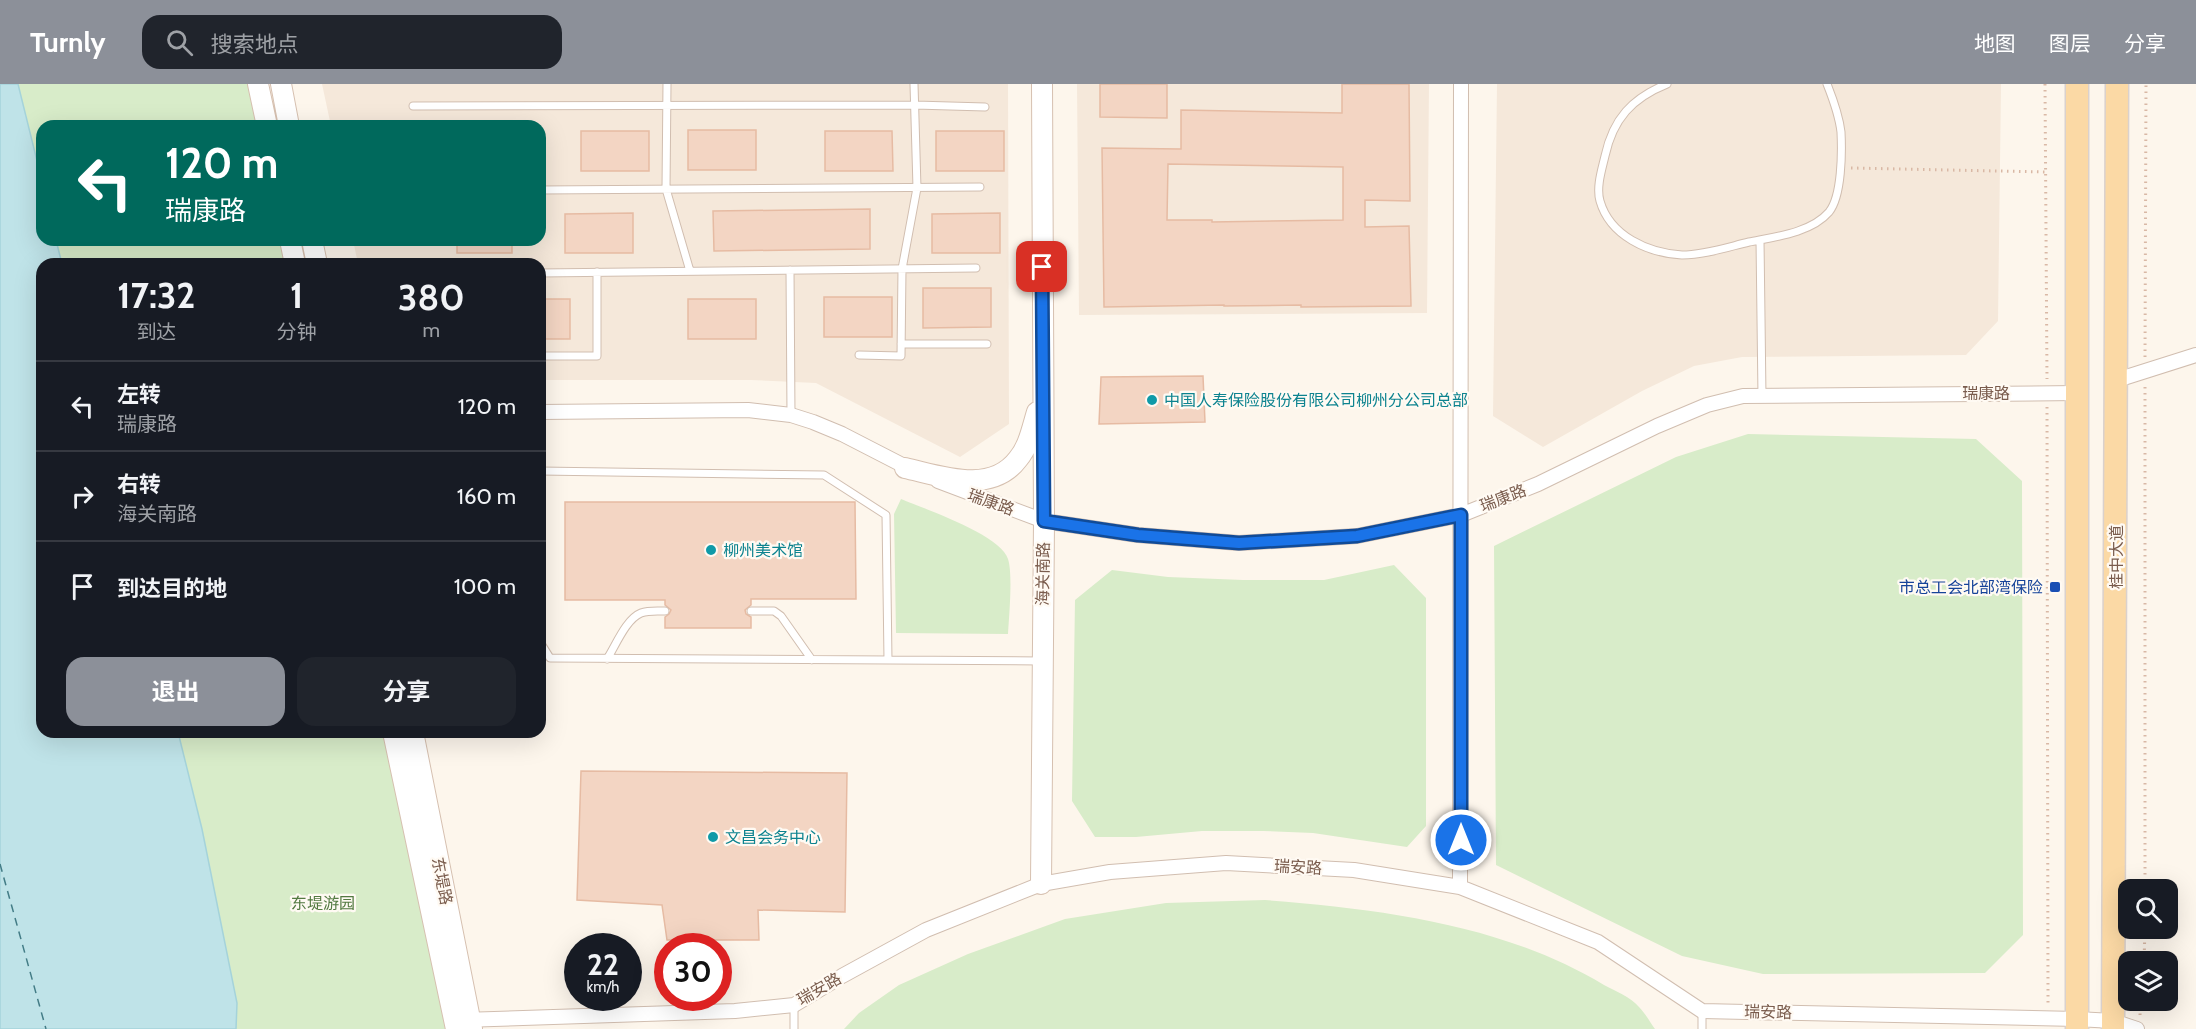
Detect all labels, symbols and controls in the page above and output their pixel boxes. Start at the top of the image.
search box [142,15,562,69]
text: Turnly [30,25,106,59]
icon: search [163,26,196,59]
text: 搜索地点 [211,31,299,58]
text: 地图 [1974,31,2016,56]
text: 图层 [2049,31,2091,56]
text: 分享 [2124,31,2166,56]
text: 120 m [165,137,278,189]
icon: left [66,144,144,222]
text: 瑞康路 [165,194,246,227]
pin [1016,241,1067,292]
icon: arrive [1025,250,1058,283]
text: 17:32 [117,273,195,317]
text: 1 [290,273,303,317]
text: 380 [398,275,465,319]
text: m [423,318,440,342]
text: 到达 [136,320,176,344]
text: 分钟 [277,320,317,344]
text: 左转 [117,381,161,408]
street label: 瑞康路 [1962,384,2010,403]
icon: left [66,390,99,423]
place label: 中国人寿保险股份有限公司柳州分公司总部 [1164,391,1468,410]
text: 120 m [458,393,516,420]
marker: 中国人寿保险股份有限公司柳州分公司总部 [1145,393,1159,407]
text: 瑞康路 [117,412,177,436]
text: 右转 [117,471,161,498]
icon: right [66,480,99,513]
street label: 瑞康路 [1477,481,1529,515]
text: 160 m [457,483,516,510]
street label: 瑞康路 [965,485,1017,519]
text: 海关南路 [117,502,197,526]
street label: 桂中大道 [2107,525,2126,589]
place label: 柳州美术馆 [723,541,803,560]
street label: 海关南路 [1033,542,1053,606]
marker: 柳州美术馆 [704,543,718,557]
icon: arrive [66,570,99,603]
text: 100 m [454,573,516,600]
text: 到达目的地 [117,575,227,602]
place label: 市总工会北部湾保险 [1899,578,2043,597]
marker: 市总工会北部湾保险 [2048,580,2062,594]
button: 退出 [66,657,285,726]
button: 分享 [297,657,516,726]
position arrow [1429,808,1493,872]
place label: 文昌会务中心 [725,828,821,847]
marker: 文昌会务中心 [706,830,720,844]
street label: 东堤路 [428,856,456,906]
street label: 瑞安路 [1274,856,1322,878]
map controls [2118,879,2178,1011]
button: search [2118,879,2178,939]
park label: 东堤游园 [291,894,355,913]
speed limit sign: 30 [654,933,732,1011]
text: 22 [587,946,619,983]
button: layers [2118,951,2178,1011]
street label: 瑞安路 [793,969,845,1009]
text: km/h [587,978,619,996]
street label: 瑞安路 [1744,1002,1792,1022]

